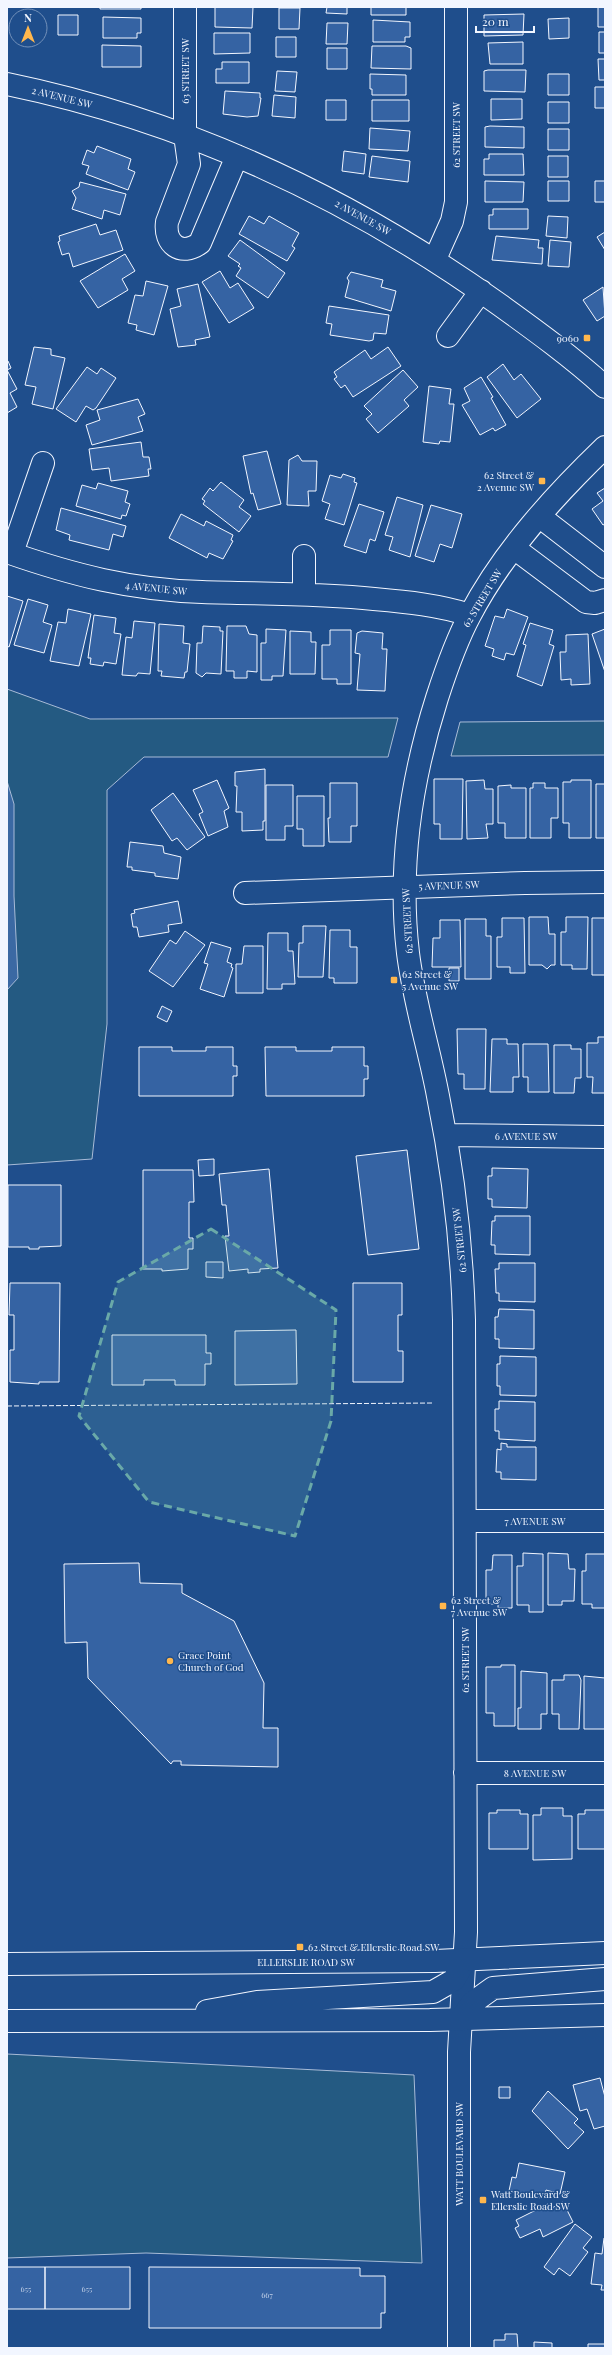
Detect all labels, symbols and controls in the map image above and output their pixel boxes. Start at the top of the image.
north arrow [8,8,48,48]
scale bar [476,8,534,34]
text: N [24,10,32,25]
text: 20 m [482,13,509,29]
street label: 63 STREET SW [178,37,192,104]
street label: 2 AVENUE SW [30,83,95,112]
street label: 62 STREET SW [449,101,463,168]
street label: 2 AVENUE SW [332,196,394,239]
place label: 9060 [557,331,579,345]
marker: 9060 [582,333,592,343]
place label: 62 Street & 2 Avenue SW [477,468,535,494]
marker: 62 Street & 2 Avenue SW [537,476,547,486]
street label: 62 STREET SW [459,565,505,630]
street label: 4 AVENUE SW [124,578,189,598]
street label: 5 AVENUE SW [418,877,481,893]
street label: 62 STREET SW [398,887,416,954]
place label: 62 Street & 5 Avenue SW [402,967,459,993]
marker: 62 Street & 5 Avenue SW [389,975,399,985]
street label: 6 AVENUE SW [495,1129,558,1143]
street label: 62 STREET SW [449,1206,469,1273]
street label: 7 AVENUE SW [504,1514,567,1528]
place label: 62 Street & 7 Avenue SW [451,1593,508,1619]
marker: 62 Street & 7 Avenue SW [438,1601,448,1611]
street label: 62 STREET SW [458,1626,472,1693]
place label: Grace Point Church of God [178,1648,244,1674]
marker: Grace Point Church of God [165,1656,175,1666]
street label: 8 AVENUE SW [504,1766,567,1780]
place label: 62 Street & Ellerslie Road SW [308,1940,440,1954]
marker: 62 Street & Ellerslie Road SW [295,1942,305,1952]
street label: ELLERSLIE ROAD SW [257,1955,356,1969]
street label: WATT BOULEVARD SW [452,2101,466,2207]
place label: Watt Boulevard & Ellerslie Road SW [490,2187,571,2213]
marker: Watt Boulevard & Ellerslie Road SW [478,2195,488,2205]
house number: 655 [21,2283,31,2294]
house number: 655 [82,2283,92,2294]
house number: 667 [261,2289,274,2300]

